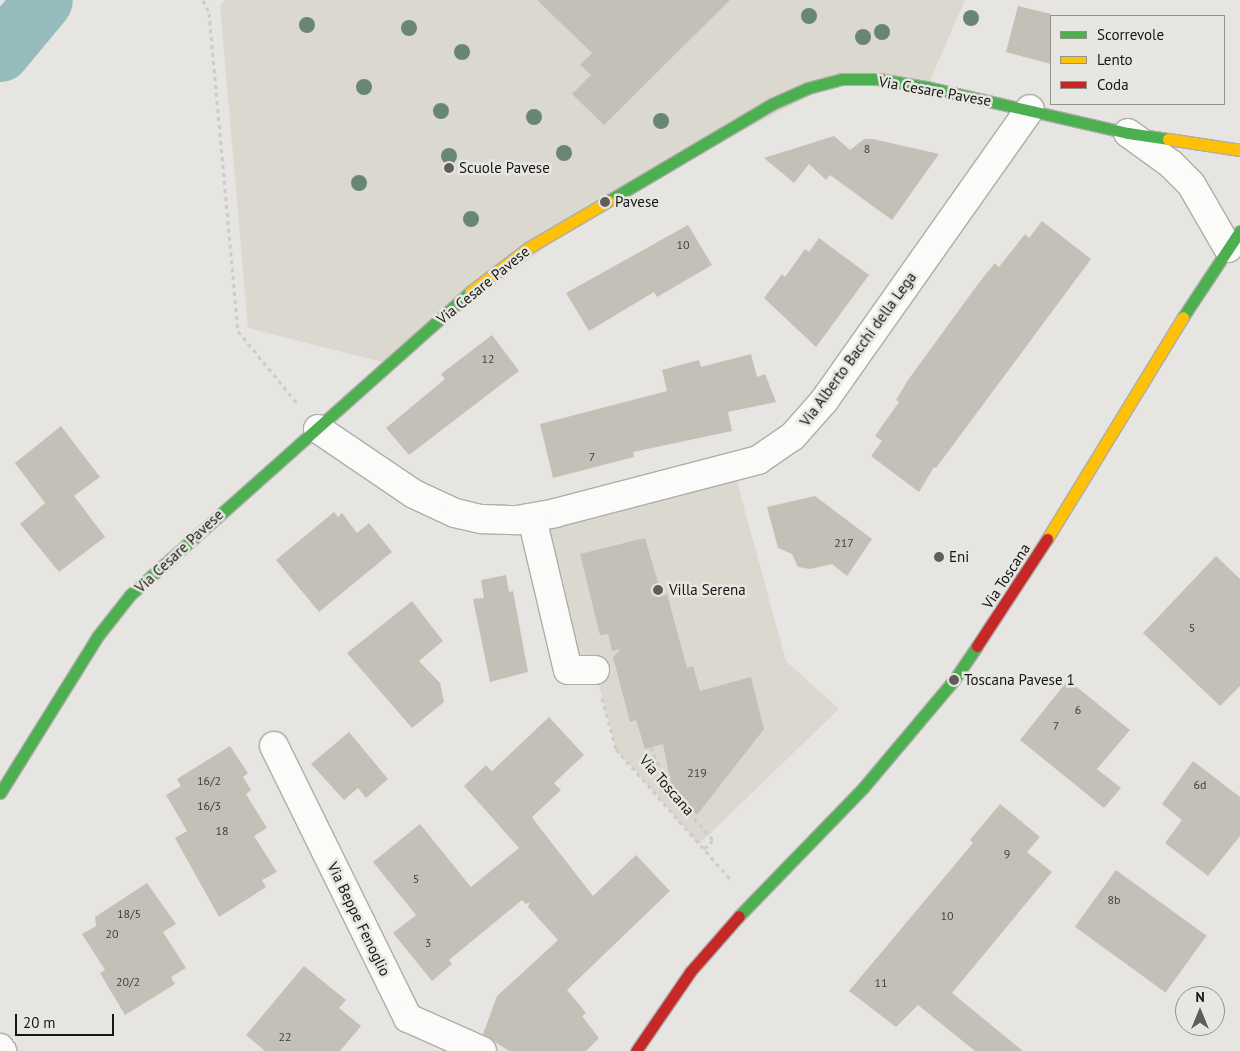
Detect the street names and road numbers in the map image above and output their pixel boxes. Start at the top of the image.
street label: Via Cesare Pavese [877,72,993,110]
street label: Via Cesare Pavese [433,242,533,328]
street label: Via Alberto Bacchi della Lega [796,268,920,430]
street label: Via Cesare Pavese [131,506,227,596]
street label: Via Toscana [978,540,1034,612]
street label: Via Toscana [636,751,698,819]
street label: Via Beppe Fenoglio [324,859,394,979]

